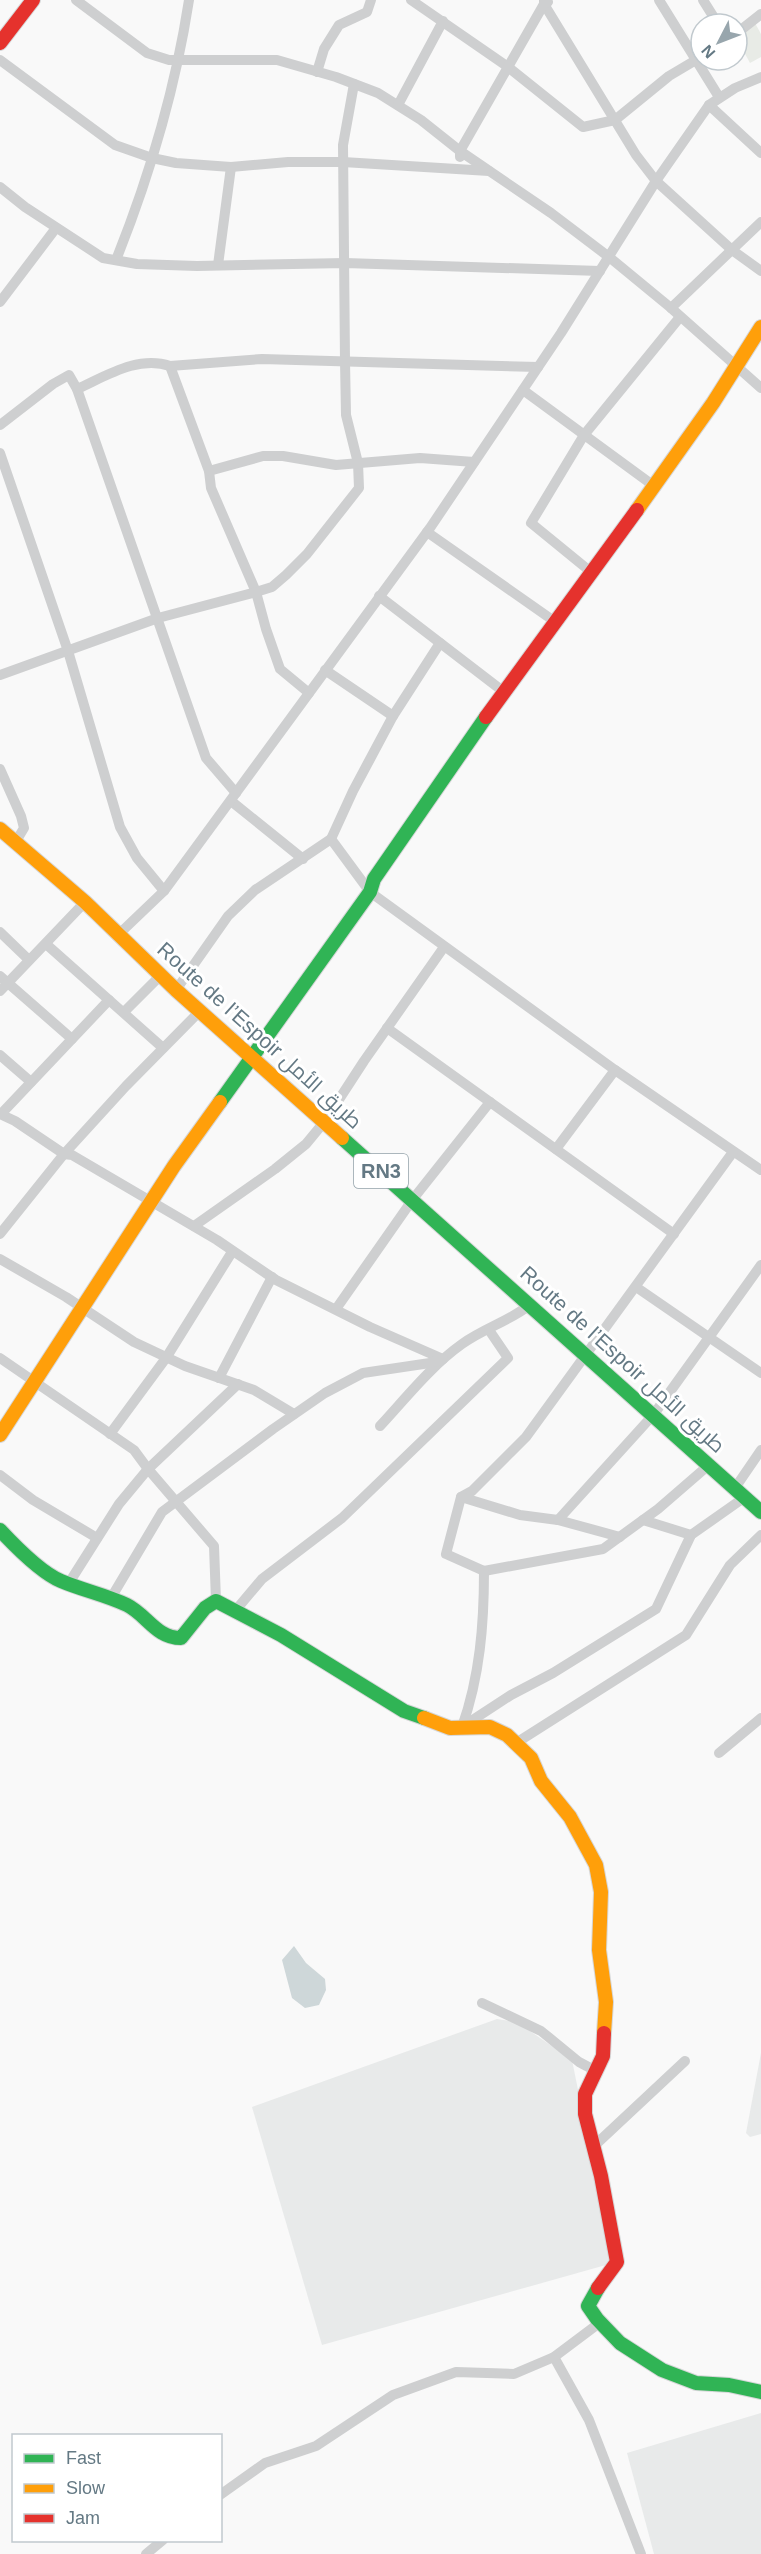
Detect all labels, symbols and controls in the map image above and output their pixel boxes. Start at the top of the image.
north arrow [689,12,749,72]
text: N [698,42,718,62]
street label: Route de l’Espoir طريق الأمل [152,937,367,1134]
road number: RN3 [354,1154,408,1188]
street label: Route de l’Espoir طريق الأمل [515,1261,730,1458]
legend [12,2434,222,2542]
text: Fast [66,2448,101,2468]
text: Slow [66,2478,106,2498]
text: Jam [66,2508,100,2528]

